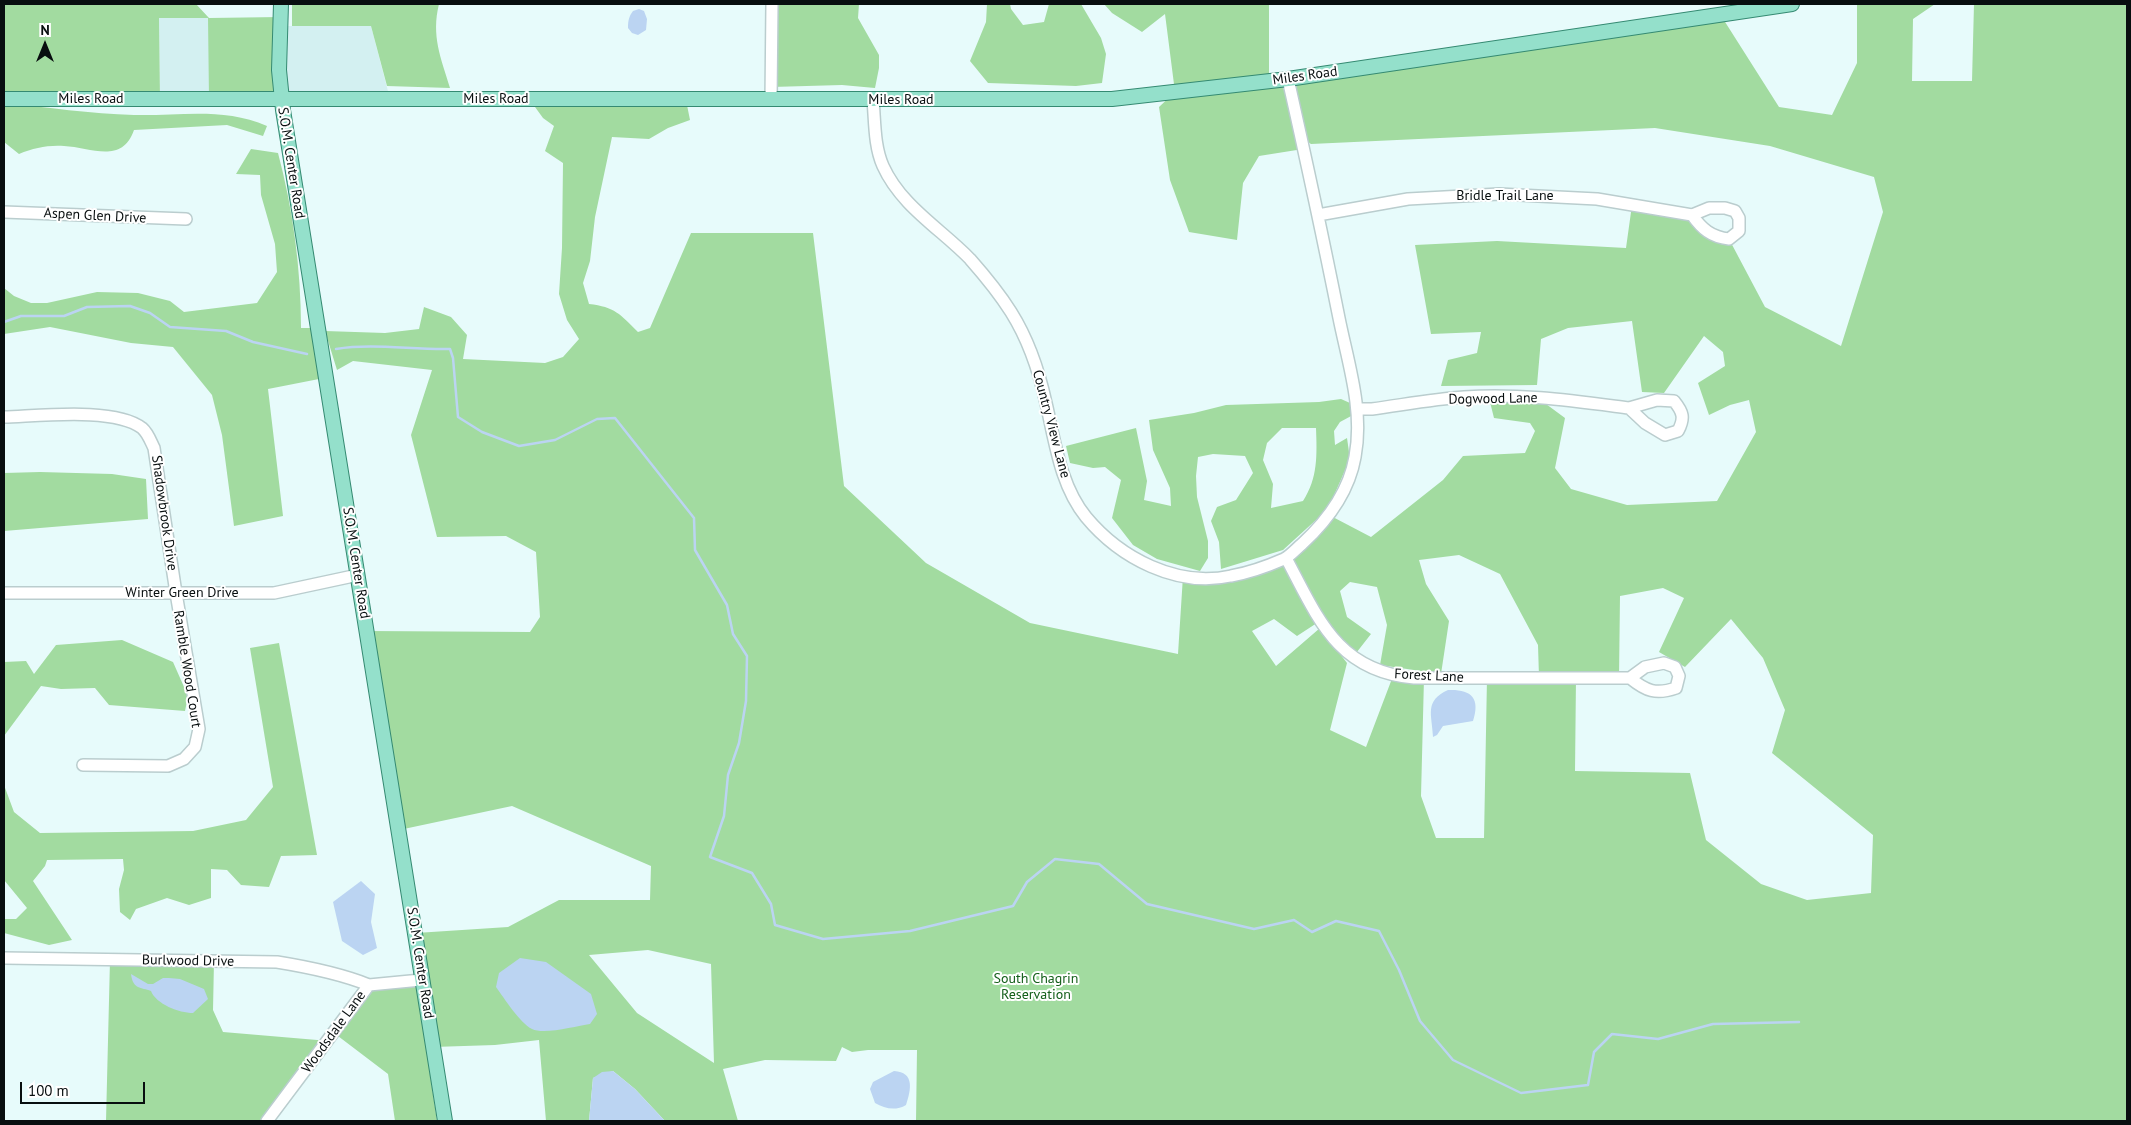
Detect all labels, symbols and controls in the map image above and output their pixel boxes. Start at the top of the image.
north arrow [20,20,70,70]
text: N [40,21,50,39]
street label: Miles Road [1272,63,1338,89]
street label: Miles Road [58,91,124,107]
street label: Miles Road [463,91,529,107]
street label: Miles Road [868,92,934,108]
street label: S.O.M. Center Road [274,106,308,220]
street label: Bridle Trail Lane [1456,188,1554,204]
street label: Aspen Glen Drive [43,205,147,227]
street label: Country View Lane [1028,368,1074,480]
street label: Dogwood Lane [1448,390,1538,408]
street label: Shadowbrook Drive [148,454,180,572]
street label: S.O.M. Center Road [339,506,373,620]
street label: Winter Green Drive [125,585,239,601]
street label: Ramble Wood Court [169,609,205,729]
street label: Forest Lane [1394,666,1464,686]
street label: S.O.M. Center Road [403,906,437,1020]
street label: Burlwood Drive [142,952,234,970]
park label: South Chagrin Reservation [994,971,1078,1004]
street label: Woodsdale Lane [299,988,369,1076]
scale bar [22,1072,148,1104]
text: 100 m [28,1081,69,1100]

